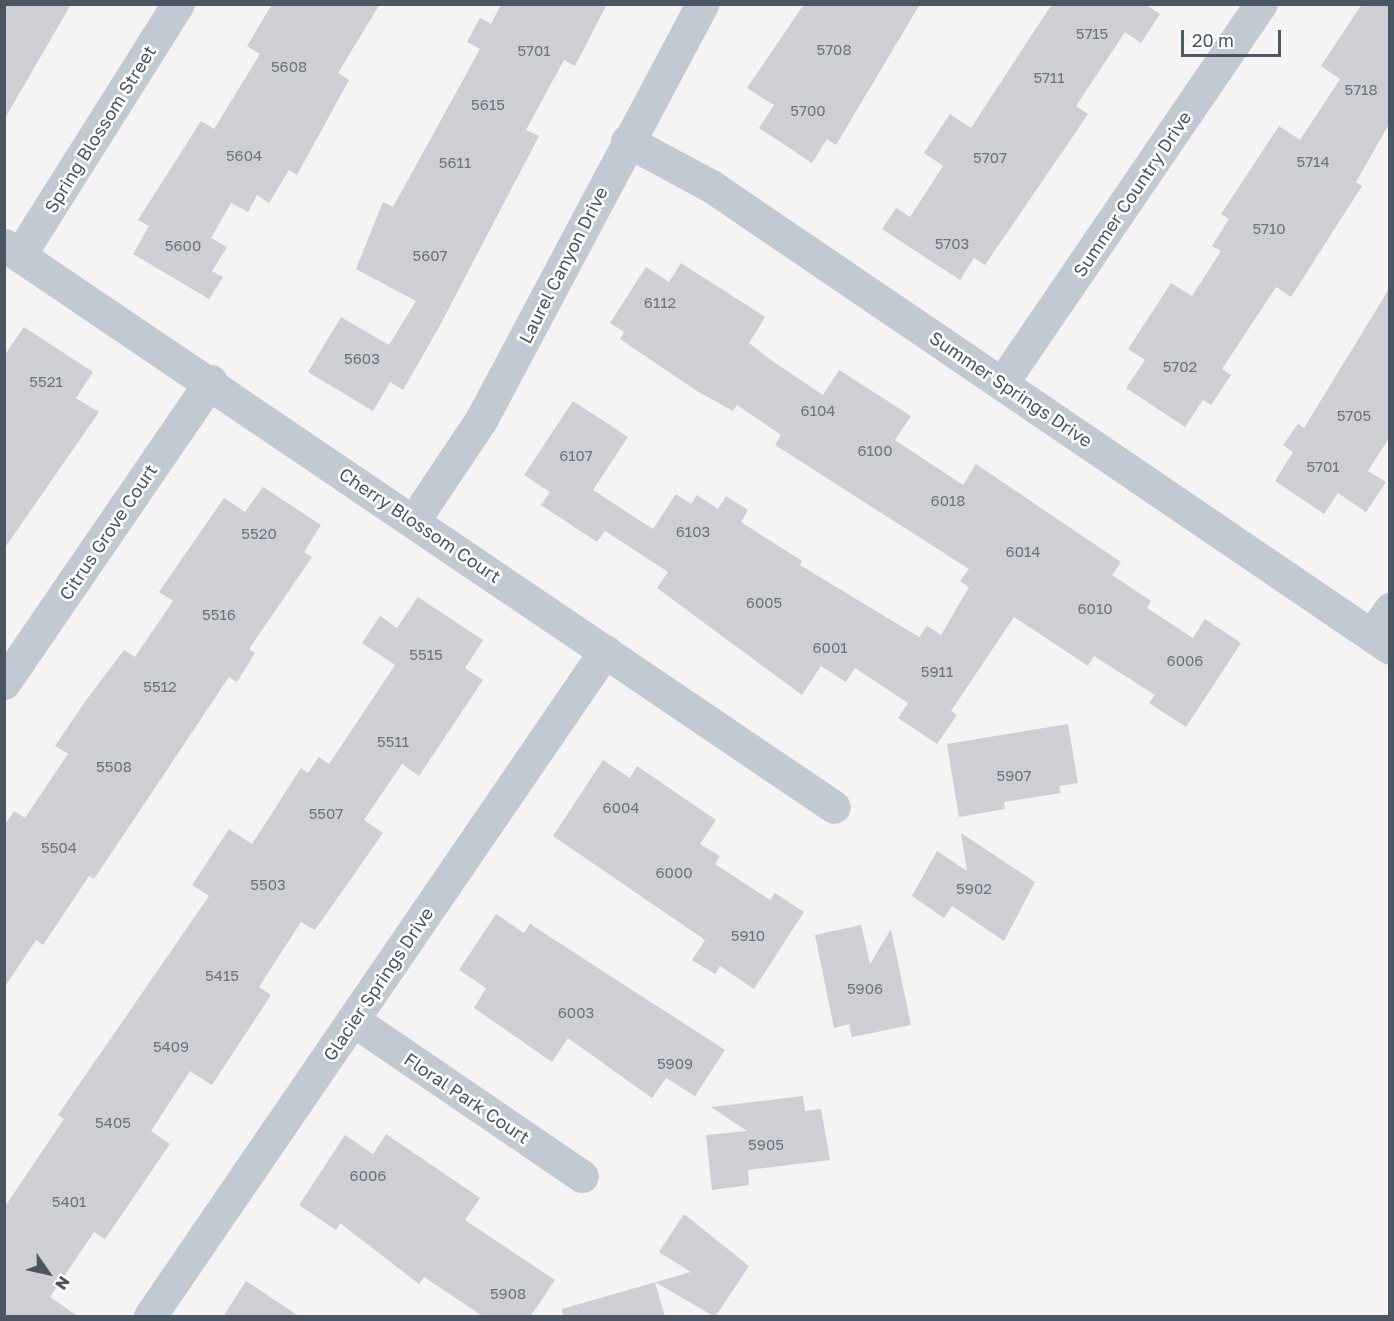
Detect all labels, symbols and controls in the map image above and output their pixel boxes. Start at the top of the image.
scale bar [1184,18,1284,56]
house number: 5715 [1076,25,1108,43]
text: 20 m [1192,29,1234,51]
street label: Spring Blossom Street [40,41,160,217]
house number: 5708 [816,41,852,59]
house number: 5701 [517,42,551,60]
house number: 5608 [271,58,307,76]
house number: 5711 [1033,69,1065,87]
house number: 5718 [1344,81,1378,99]
house number: 5615 [471,96,505,114]
house number: 5700 [790,102,826,120]
street label: Summer Country Drive [1069,107,1195,281]
house number: 5604 [226,147,262,165]
house number: 5707 [973,149,1007,167]
house number: 5714 [1296,153,1330,171]
house number: 5611 [439,154,471,172]
street label: Laurel Canyon Drive [514,183,612,347]
house number: 5710 [1252,220,1286,238]
house number: 5703 [935,235,969,253]
house number: 5600 [165,237,201,255]
house number: 5607 [412,247,448,265]
house number: 6112 [644,294,676,312]
street label: Summer Springs Drive [926,327,1096,451]
house number: 5603 [344,350,380,368]
house number: 5702 [1163,358,1197,376]
house number: 5521 [29,373,63,391]
house number: 6104 [801,402,835,420]
house number: 5705 [1337,407,1371,425]
house number: 6100 [858,442,892,460]
house number: 6107 [559,447,593,465]
house number: 5701 [1306,458,1340,476]
street label: Citrus Grove Court [54,460,162,604]
street label: Cherry Blossom Court [335,463,505,587]
house number: 6018 [931,492,965,510]
house number: 6103 [676,523,710,541]
house number: 5520 [241,525,277,543]
house number: 6014 [1006,543,1040,561]
house number: 6005 [746,594,782,612]
house number: 6010 [1078,600,1112,618]
house number: 5516 [202,606,236,624]
house number: 6001 [813,639,847,657]
house number: 5515 [409,646,443,664]
house number: 6006 [1167,652,1203,670]
house number: 5911 [921,663,953,681]
house number: 5512 [143,678,177,696]
house number: 5511 [377,733,409,751]
house number: 5508 [96,758,132,776]
house number: 5907 [996,767,1032,785]
house number: 6004 [603,799,639,817]
house number: 5507 [309,805,343,823]
house number: 5504 [41,839,77,857]
house number: 6000 [656,864,692,882]
house number: 5503 [250,876,286,894]
house number: 5902 [956,880,992,898]
street label: Glacier Springs Drive [319,903,437,1065]
house number: 5910 [731,927,765,945]
house number: 5415 [205,967,239,985]
house number: 5906 [847,980,883,998]
house number: 6003 [558,1004,594,1022]
house number: 5409 [153,1038,189,1056]
street label: Floral Park Court [400,1048,534,1148]
house number: 5909 [657,1055,693,1073]
house number: 5405 [95,1114,131,1132]
house number: 5905 [748,1136,784,1154]
house number: 6006 [350,1167,386,1185]
house number: 5401 [52,1193,86,1211]
north arrow [18,1243,78,1303]
text: N [51,1272,75,1294]
house number: 5908 [490,1285,526,1303]

